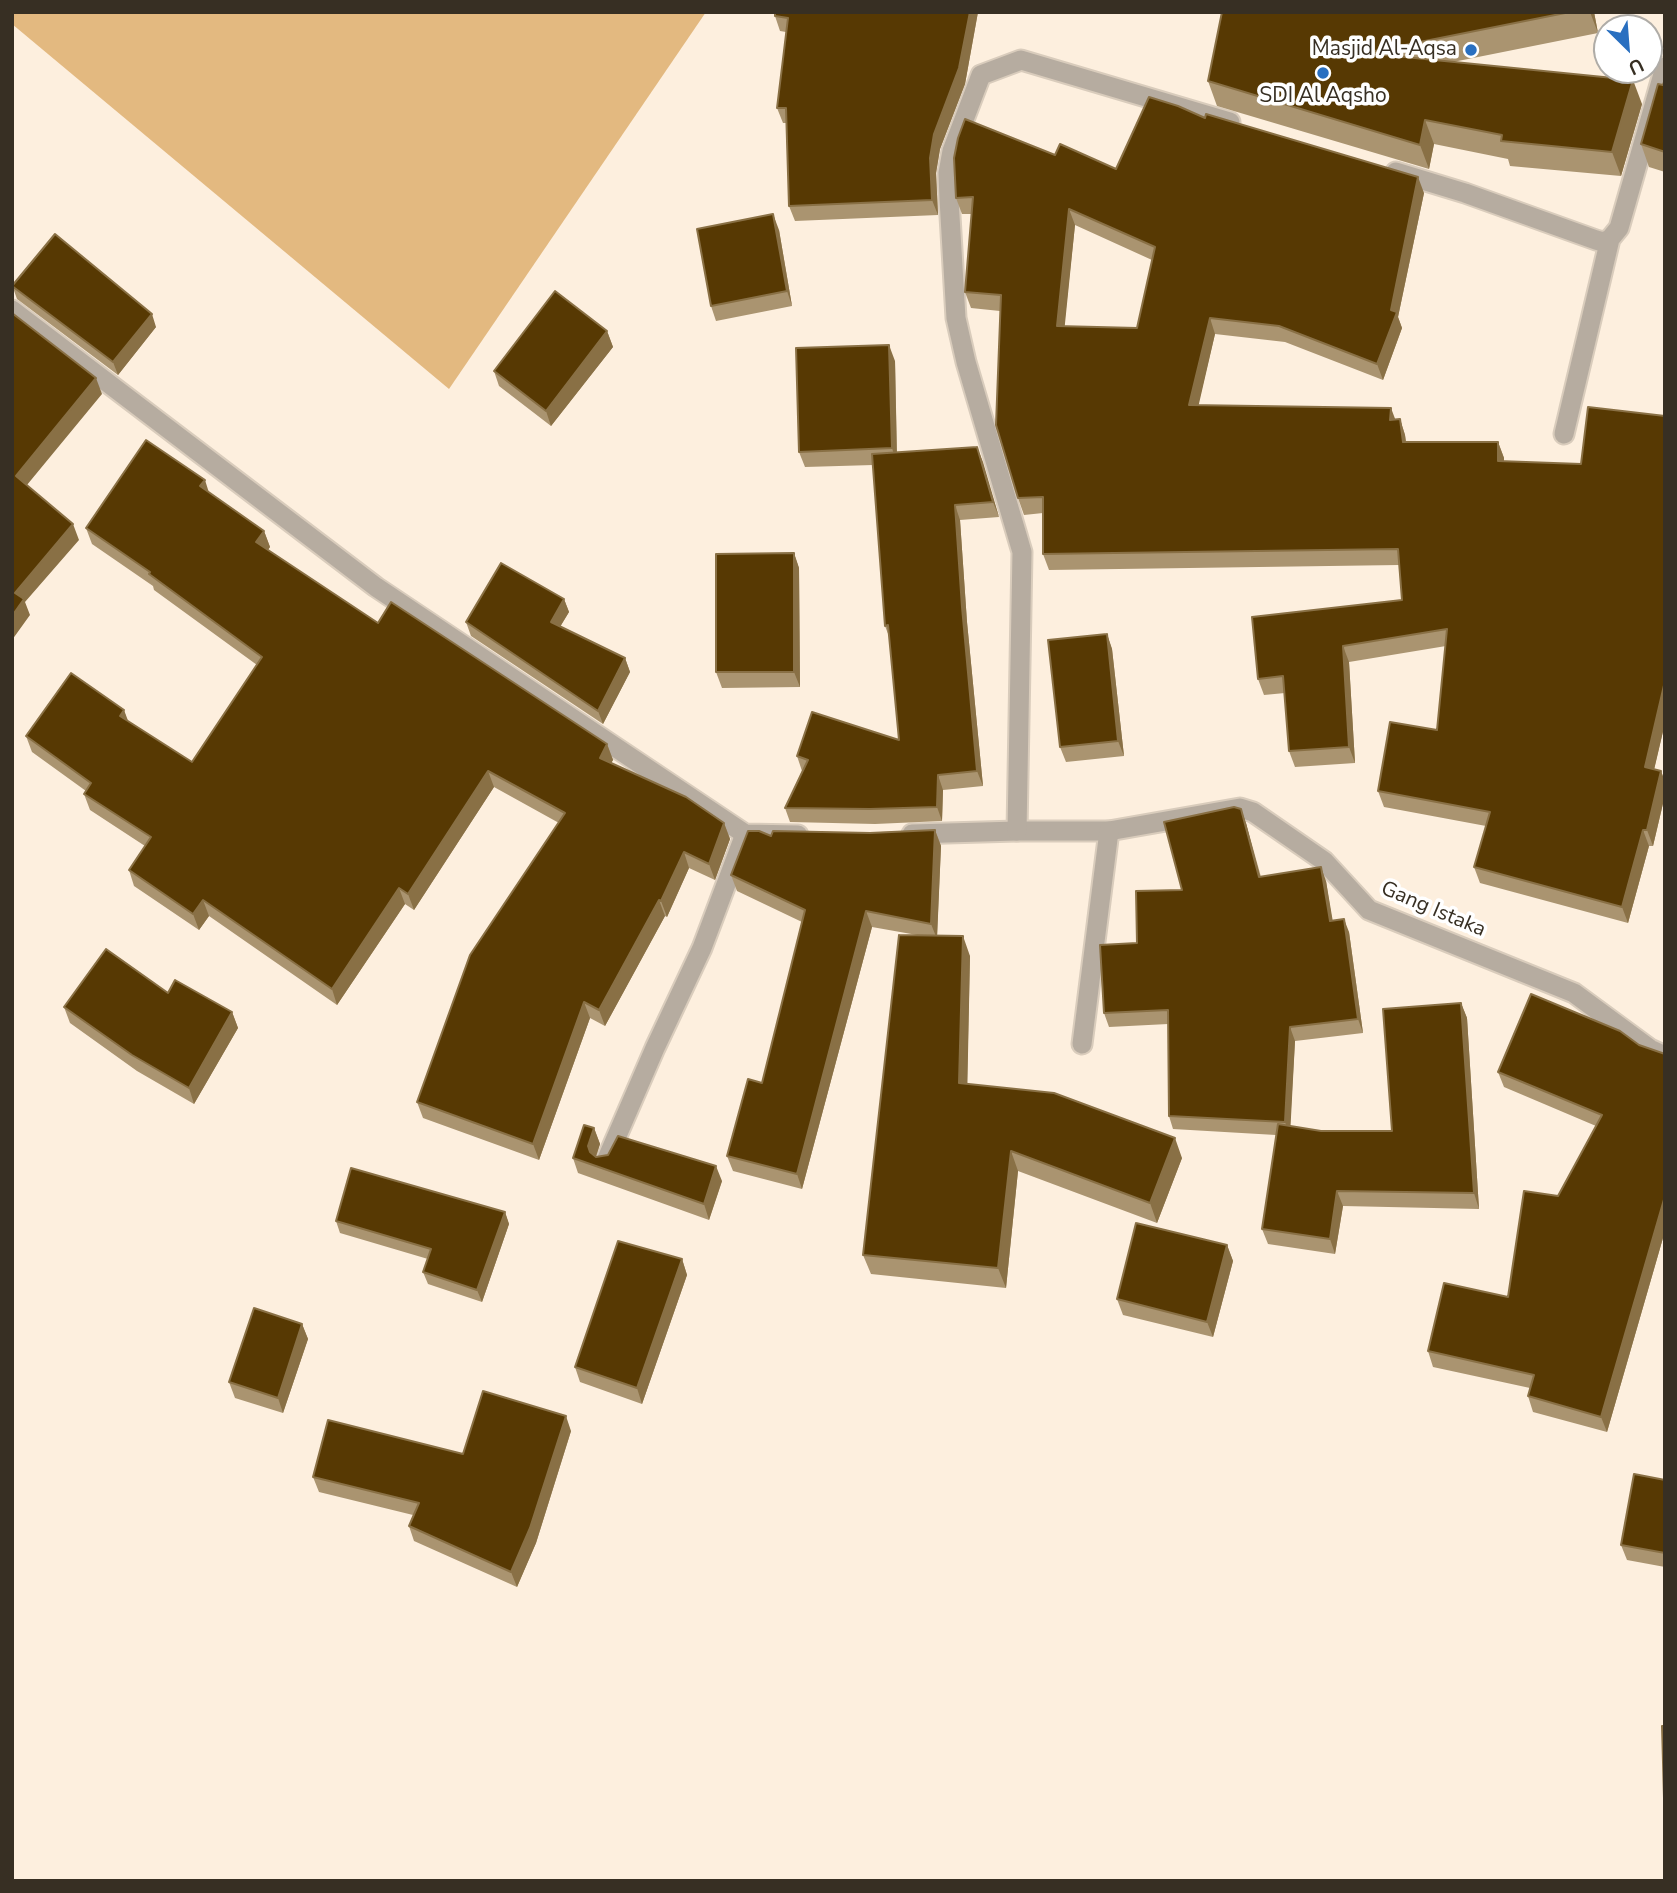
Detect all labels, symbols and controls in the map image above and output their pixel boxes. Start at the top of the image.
north arrow [1593,14,1663,84]
place label: Masjid Al-Aqsa [1312,37,1457,63]
marker: Masjid Al-Aqsa [1463,42,1479,58]
text: U [1624,51,1648,81]
marker: SDI Al Aqsho [1315,65,1331,81]
place label: SDI Al Aqsho [1259,84,1387,110]
street label: Gang Istaka [1377,877,1489,943]

